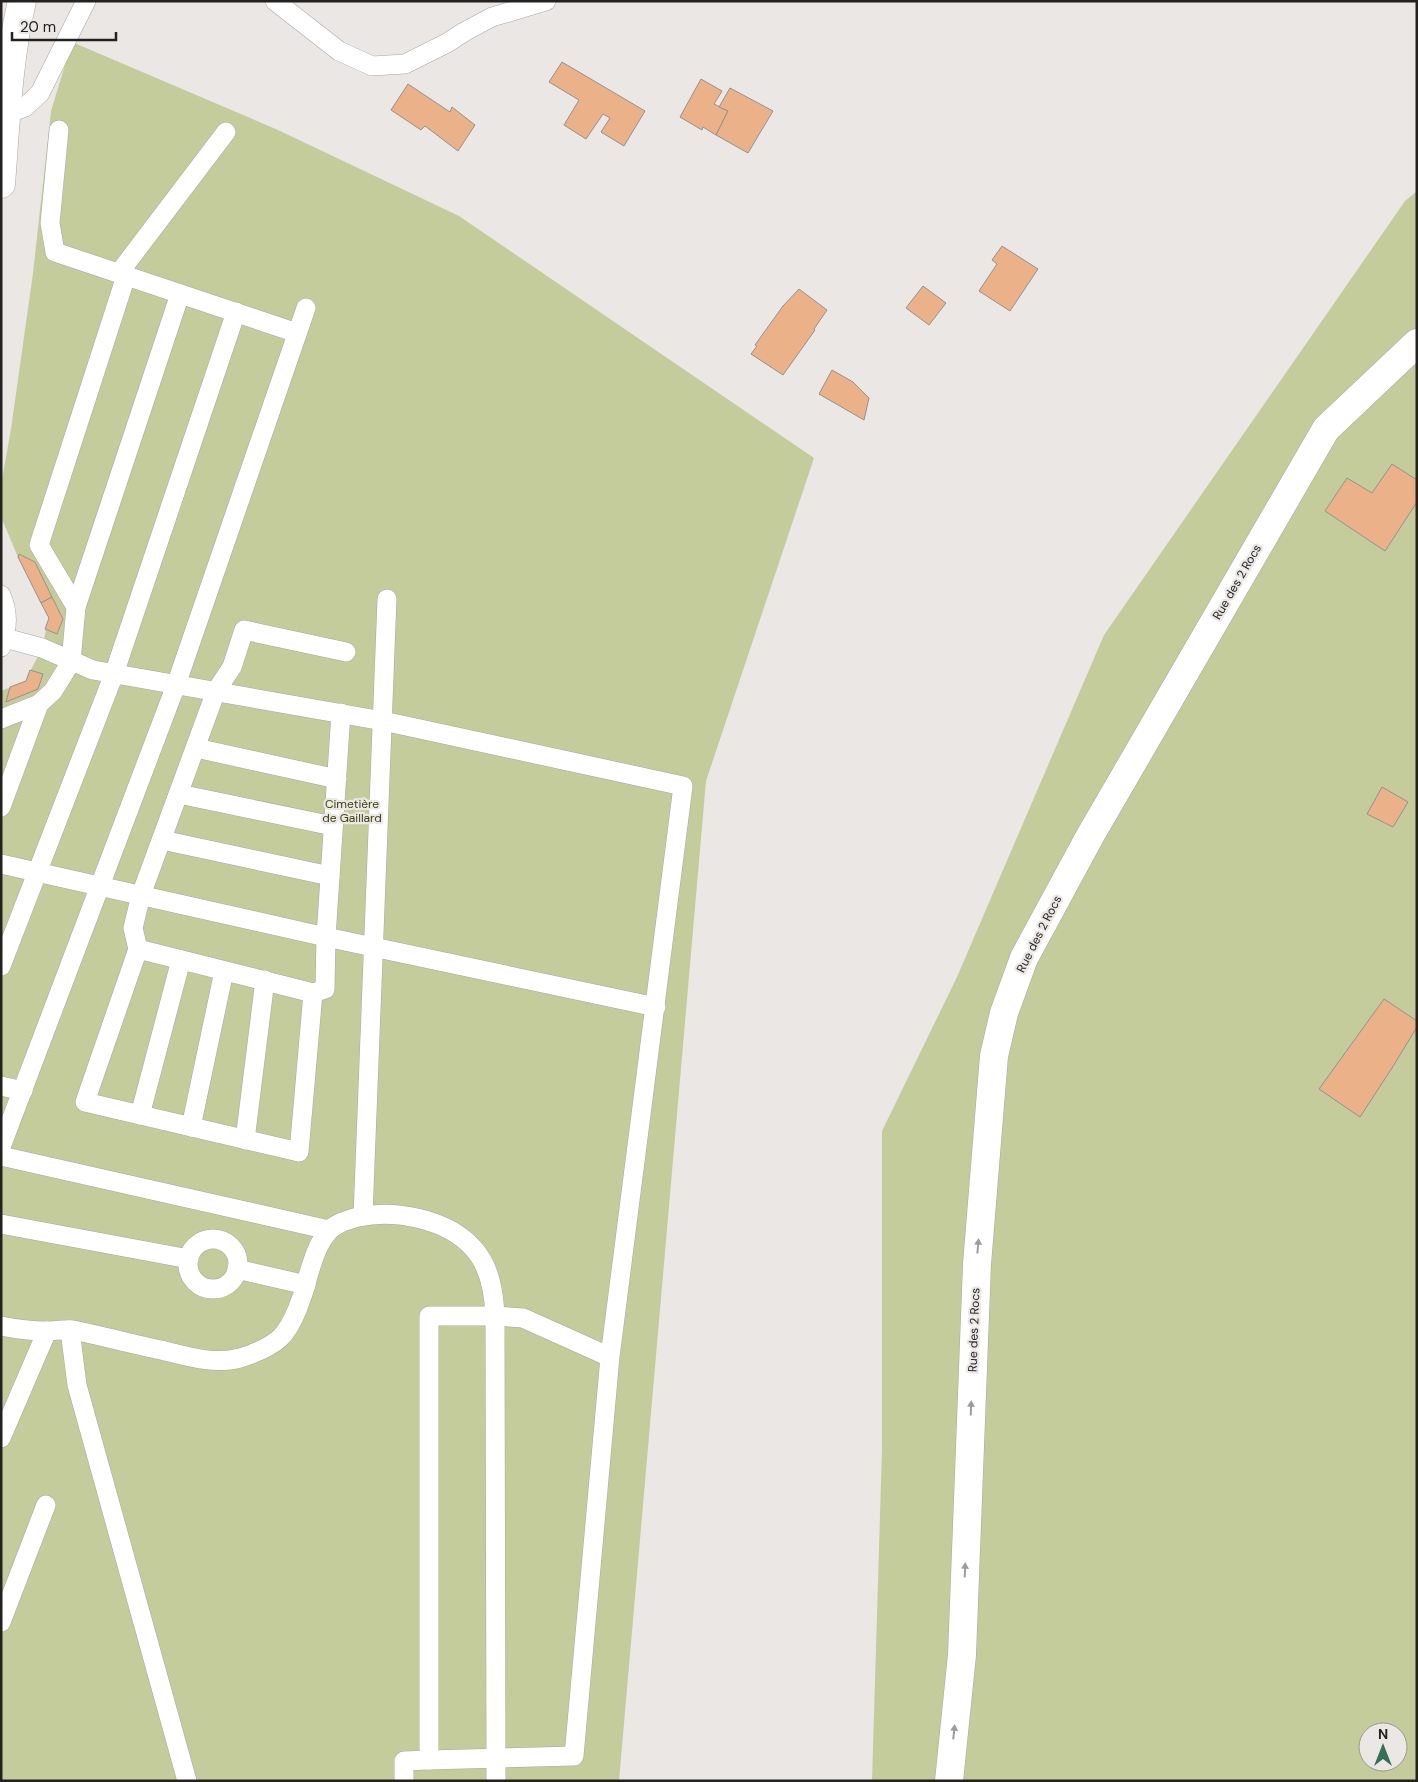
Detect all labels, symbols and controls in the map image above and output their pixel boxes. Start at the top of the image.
scale bar [12,10,116,42]
text: 20 m [20,17,56,37]
street label: Rue des 2 Rocs [1209,541,1265,623]
park label: Cimetière de Gaillard [322,796,382,826]
street label: Rue des 2 Rocs [1013,893,1065,975]
one-way arrow [974,1237,982,1253]
street label: Rue des 2 Rocs [965,1288,983,1372]
one-way arrow [967,1400,975,1416]
one-way arrow [961,1562,969,1578]
north arrow [1358,1722,1408,1772]
one-way arrow [950,1724,958,1740]
text: N [1378,1725,1388,1743]

